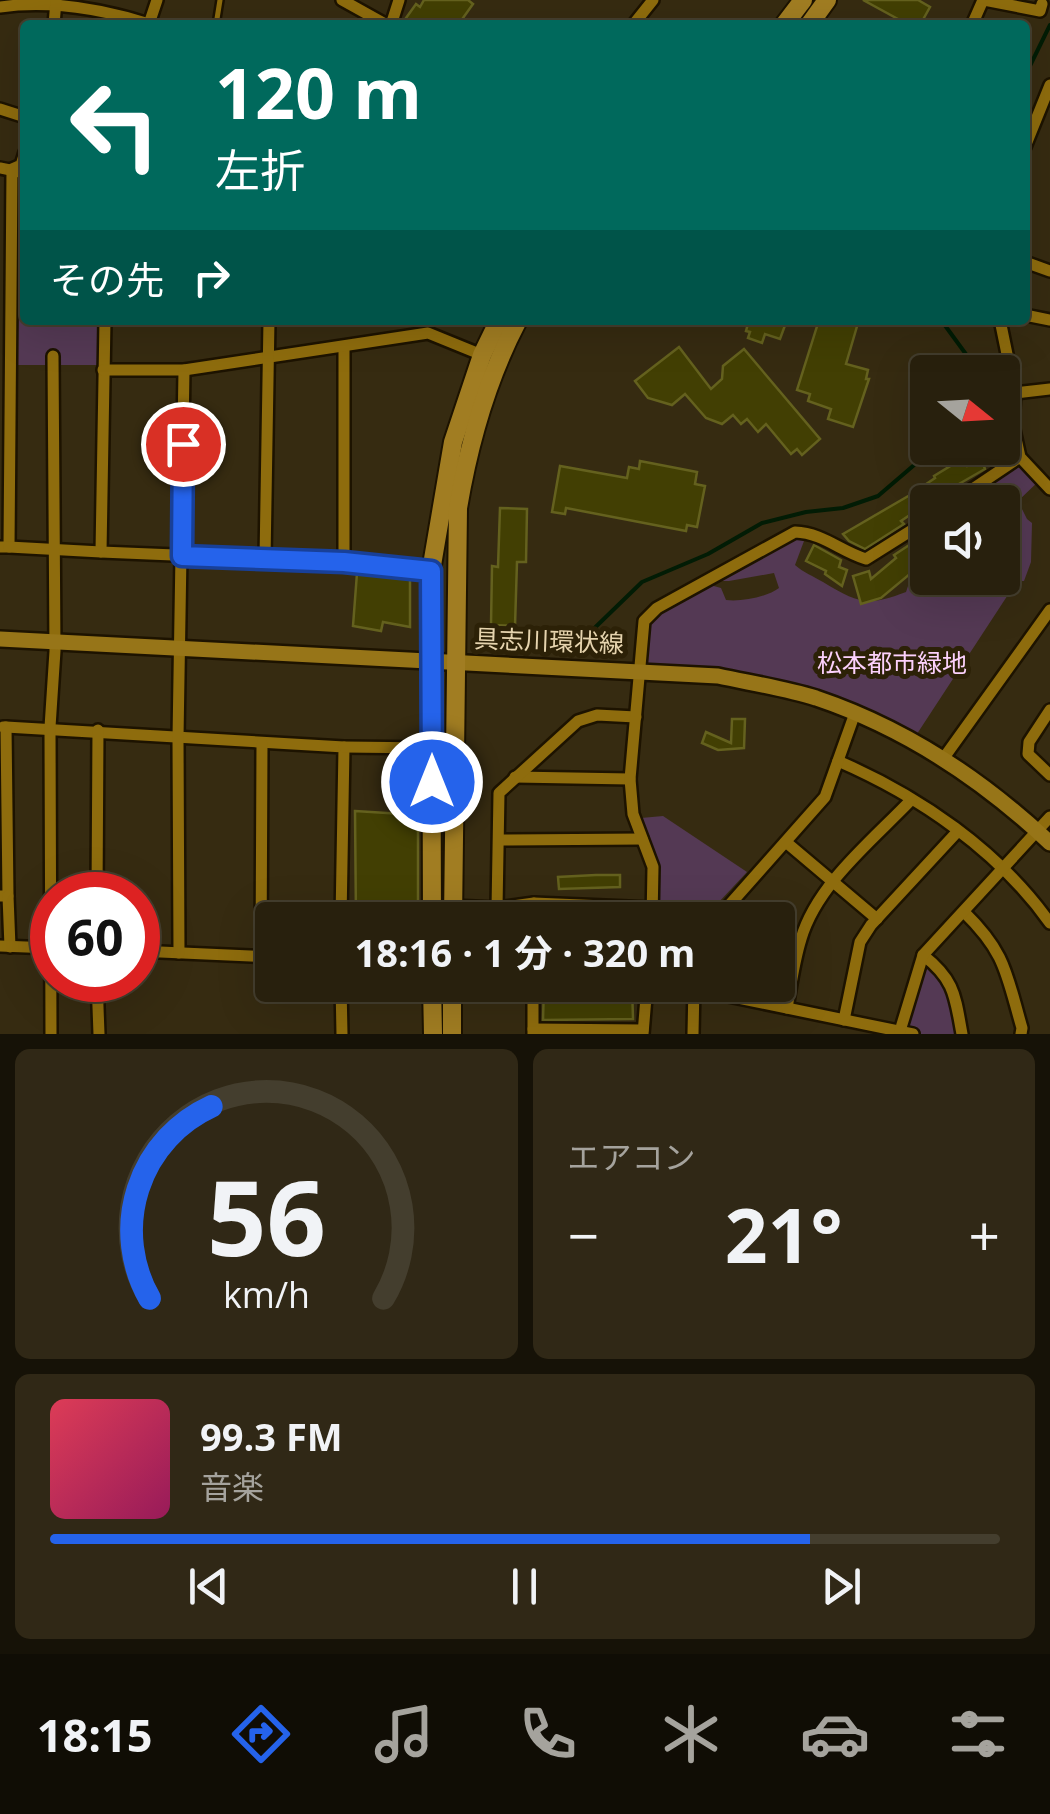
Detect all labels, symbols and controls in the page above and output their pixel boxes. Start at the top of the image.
text: 120 m [215,44,422,140]
icon: left [50,60,180,190]
text: 左折 [215,139,305,200]
icon: right [184,250,239,305]
text: その先 [50,253,164,305]
north arrow [910,355,1020,465]
map controls [910,355,1020,595]
pin [141,402,226,487]
icon: arrive [156,417,211,472]
button: sound [910,485,1020,595]
street label: 具志川環状線 [473,620,625,660]
park label: 松本都市緑地 [817,645,967,679]
position arrow [380,730,484,834]
speed limit sign: 60 [30,872,160,1002]
text: 18:16 · 1 分 · 320 m [355,926,695,978]
text: エアコン [568,1135,696,1178]
text: 56 [207,1145,326,1286]
text: 21° [725,1183,843,1285]
text: − [568,1197,599,1272]
text: + [969,1197,1000,1272]
text: km/h [223,1270,310,1318]
text: 99.3 FM [200,1410,343,1462]
text: 音楽 [200,1465,264,1508]
icon: previous [181,1559,236,1614]
icon: pause [497,1559,552,1614]
icon: next [814,1559,869,1614]
icon: directions [226,1699,296,1769]
icon: music [369,1699,439,1769]
icon: phone [513,1699,583,1769]
icon: climate [656,1699,726,1769]
icon: car [800,1699,870,1769]
icon: filters [943,1699,1013,1769]
text: 18:15 [37,1704,152,1765]

